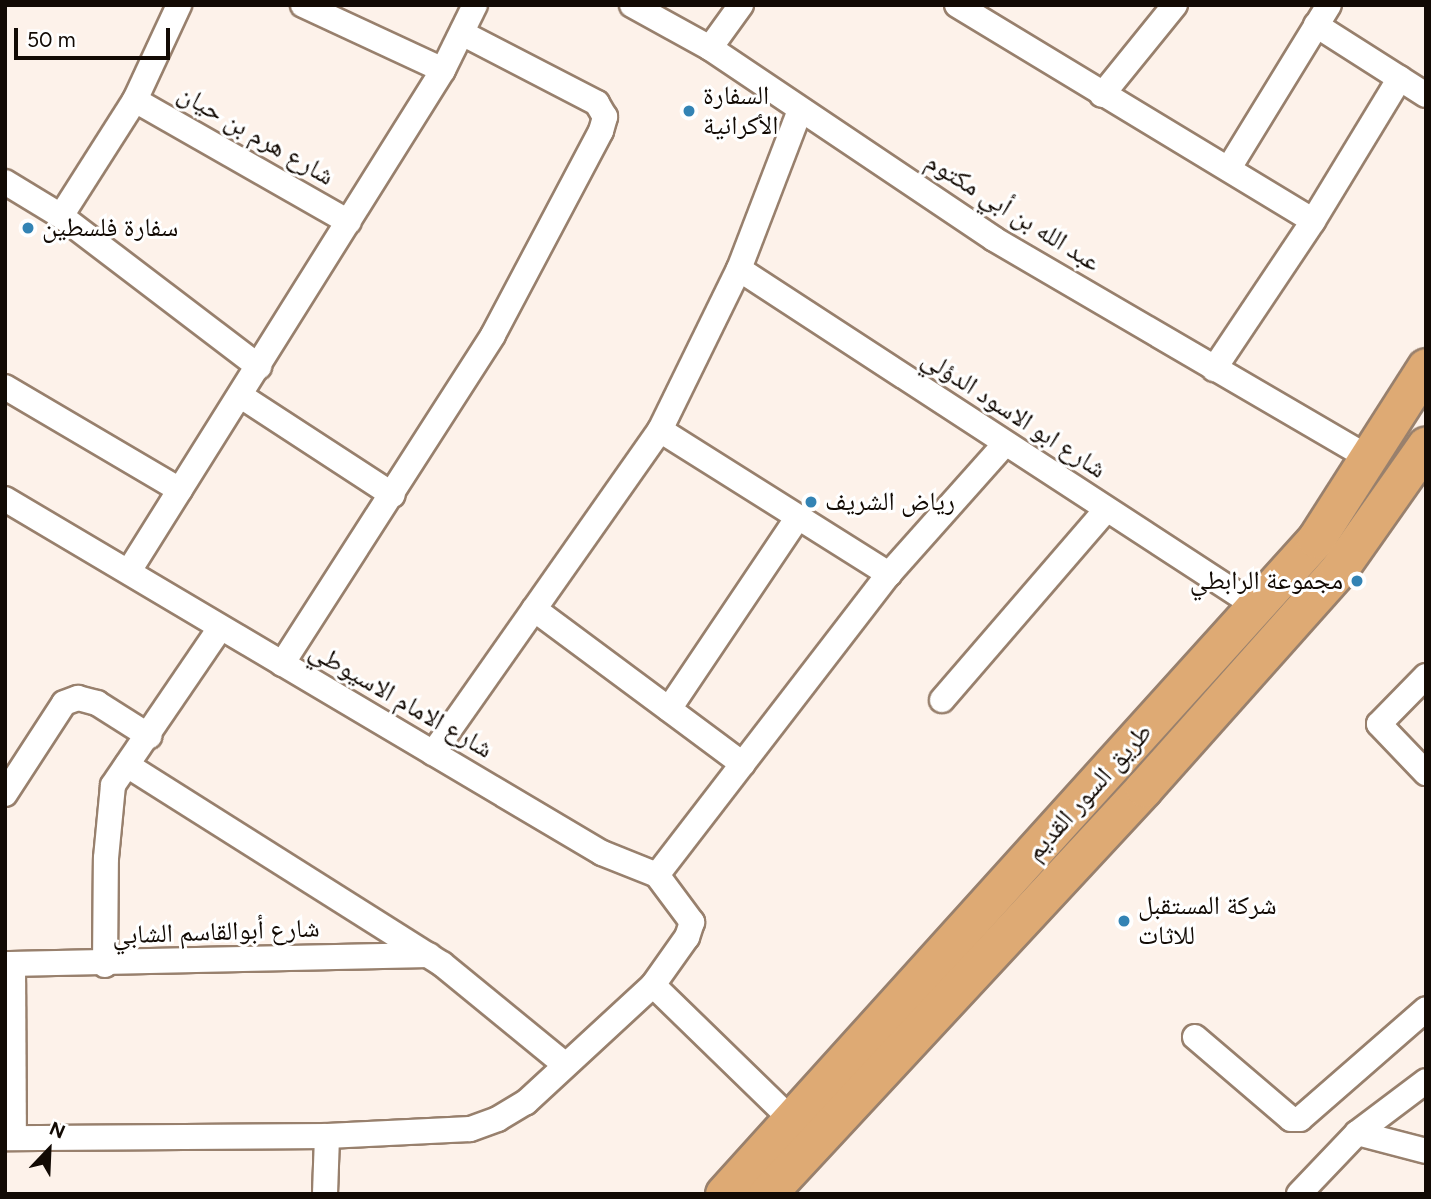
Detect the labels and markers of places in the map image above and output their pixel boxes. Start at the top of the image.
place label: السفارة الأكرانية [703,80,778,142]
marker: السفارة الأكرانية [681,103,697,119]
place label: سفارة فلسطين [42,212,178,244]
marker: سفارة فلسطين [20,220,36,236]
place label: رياض الشريف [825,486,955,518]
marker: رياض الشريف [803,494,819,510]
place label: مجموعة الرابطي [1190,565,1343,597]
marker: مجموعة الرابطي [1349,573,1365,589]
place label: شركة المستقبل للاثات [1138,890,1277,951]
marker: شركة المستقبل للاثات [1116,913,1132,929]

